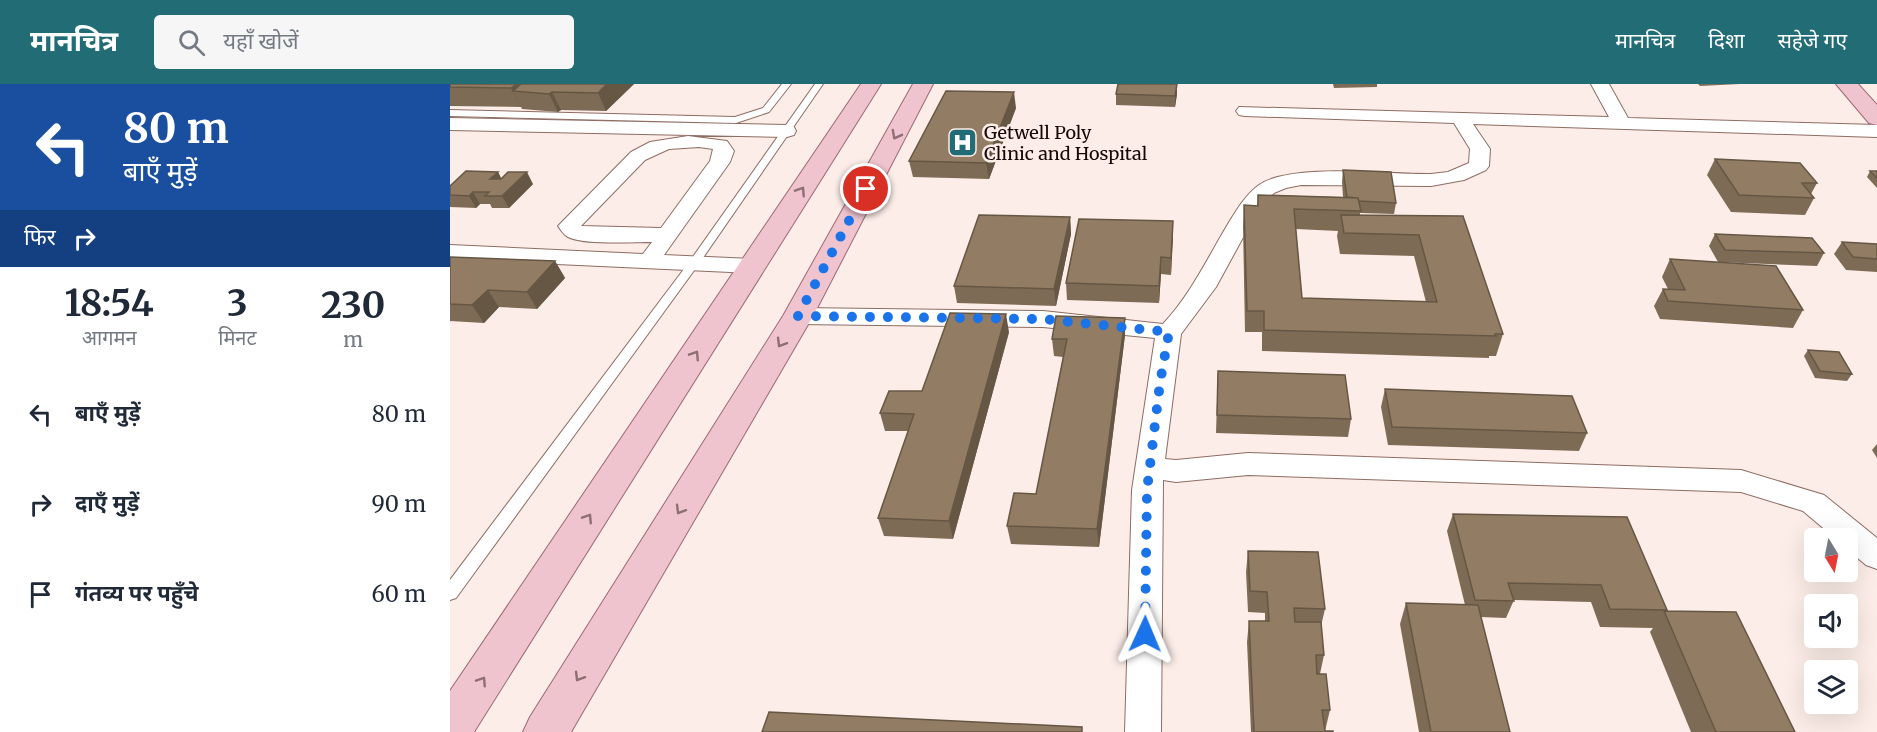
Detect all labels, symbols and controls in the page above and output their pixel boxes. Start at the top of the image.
search box [154,15,574,69]
text: मानचित्र [30,23,118,59]
icon: search [175,26,208,59]
text: यहाँ खोजें [223,27,299,55]
text: मानचित्र [1615,27,1675,54]
text: दिशा [1708,27,1745,54]
text: सहेजे गए [1778,27,1847,54]
text: 80 m [123,102,229,154]
icon: left [24,108,102,186]
place label: Getwell Poly Clinic and Hospital [984,121,1148,165]
hospital icon: Getwell Poly Clinic and Hospital [947,127,979,159]
one-way arrow [892,129,903,140]
text: बाएँ मुड़ें [123,154,197,188]
pin [840,163,891,214]
icon: arrive [849,172,882,205]
one-way arrow [794,187,805,198]
icon: right [68,222,101,255]
text: फिर [24,223,56,251]
text: 18:54 [65,281,154,326]
text: 3 [227,281,248,326]
text: 230 [321,283,385,328]
text: आगमन [82,325,136,350]
text: मिनट [218,325,257,350]
text: m [343,327,363,352]
one-way arrow [777,337,789,347]
one-way arrow [687,350,698,361]
icon: left [24,398,57,431]
text: बाएँ मुड़ें [75,399,141,427]
text: 80 m [372,400,426,428]
icon: right [24,488,57,521]
text: दाएँ मुड़ें [75,489,139,517]
text: 90 m [371,490,426,518]
one-way arrow [676,504,688,514]
one-way arrow [581,514,593,524]
north arrow [1804,528,1858,582]
map controls [1804,528,1858,714]
icon: arrive [24,578,57,611]
text: गंतव्य पर पहुँचे [75,579,199,607]
text: 60 m [372,580,426,608]
button: sound [1804,594,1858,648]
position arrow [1113,602,1177,666]
button: layers [1804,660,1858,714]
one-way arrow [575,671,587,681]
one-way arrow [475,677,486,688]

